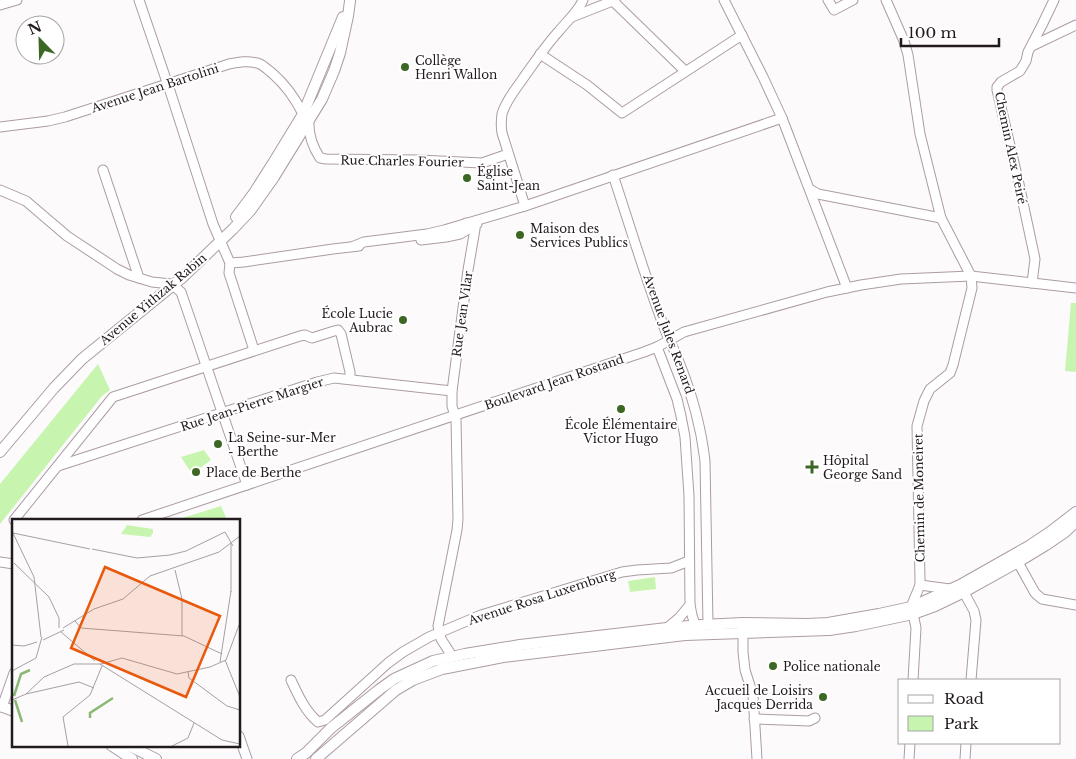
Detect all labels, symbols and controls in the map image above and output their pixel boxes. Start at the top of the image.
north arrow [15,15,65,65]
scale bar [901,15,998,47]
text: N [25,17,44,39]
text: 100 m [908,23,957,42]
place label: Collège Henri Wallon [415,53,497,82]
street label: Avenue Jean Bartolini [88,60,221,116]
marker: Collège Henri Wallon [399,61,411,73]
street label: Chemin Alex Peiré [992,90,1030,206]
street label: Rue Charles Fourier [340,152,464,170]
place label: Église Saint-Jean [477,163,540,193]
marker: Église Saint-Jean [461,172,473,184]
place label: Maison des Services Publics [530,221,628,250]
marker: Maison des Services Publics [514,229,526,241]
street label: Avenue Yithzak Rabin [96,250,209,349]
street label: Rue Jean Vilar [449,270,475,358]
street label: Avenue Jules Renard [640,271,698,396]
place label: École Lucie Aubrac [322,305,394,335]
marker: École Lucie Aubrac [397,314,409,326]
street label: Boulevard Jean Rostand [482,351,626,413]
street label: Rue Jean-Pierre Margier [179,374,326,434]
marker: École Élémentaire Victor Hugo [615,403,627,415]
place label: École Élémentaire Victor Hugo [565,416,677,446]
place label: La Seine-sur-Mer - Berthe [228,430,336,459]
street label: Chemin de Moneiret [910,433,928,562]
marker: La Seine-sur-Mer - Berthe [212,438,224,450]
place label: Hôpital George Sand [823,453,902,482]
marker: Hôpital George Sand [805,460,819,474]
place label: Place de Berthe [206,465,302,480]
marker: Place de Berthe [190,466,202,478]
inset map [12,519,240,746]
street label: Avenue Rosa Luxemburg [465,566,618,628]
place label: Police nationale [783,659,881,674]
marker: Police nationale [767,660,779,672]
legend [898,679,1061,744]
place label: Accueil de Loisirs Jacques Derrida [704,683,813,712]
text: Road [944,689,984,708]
marker: Accueil de Loisirs Jacques Derrida [817,691,829,703]
text: Park [944,714,980,733]

